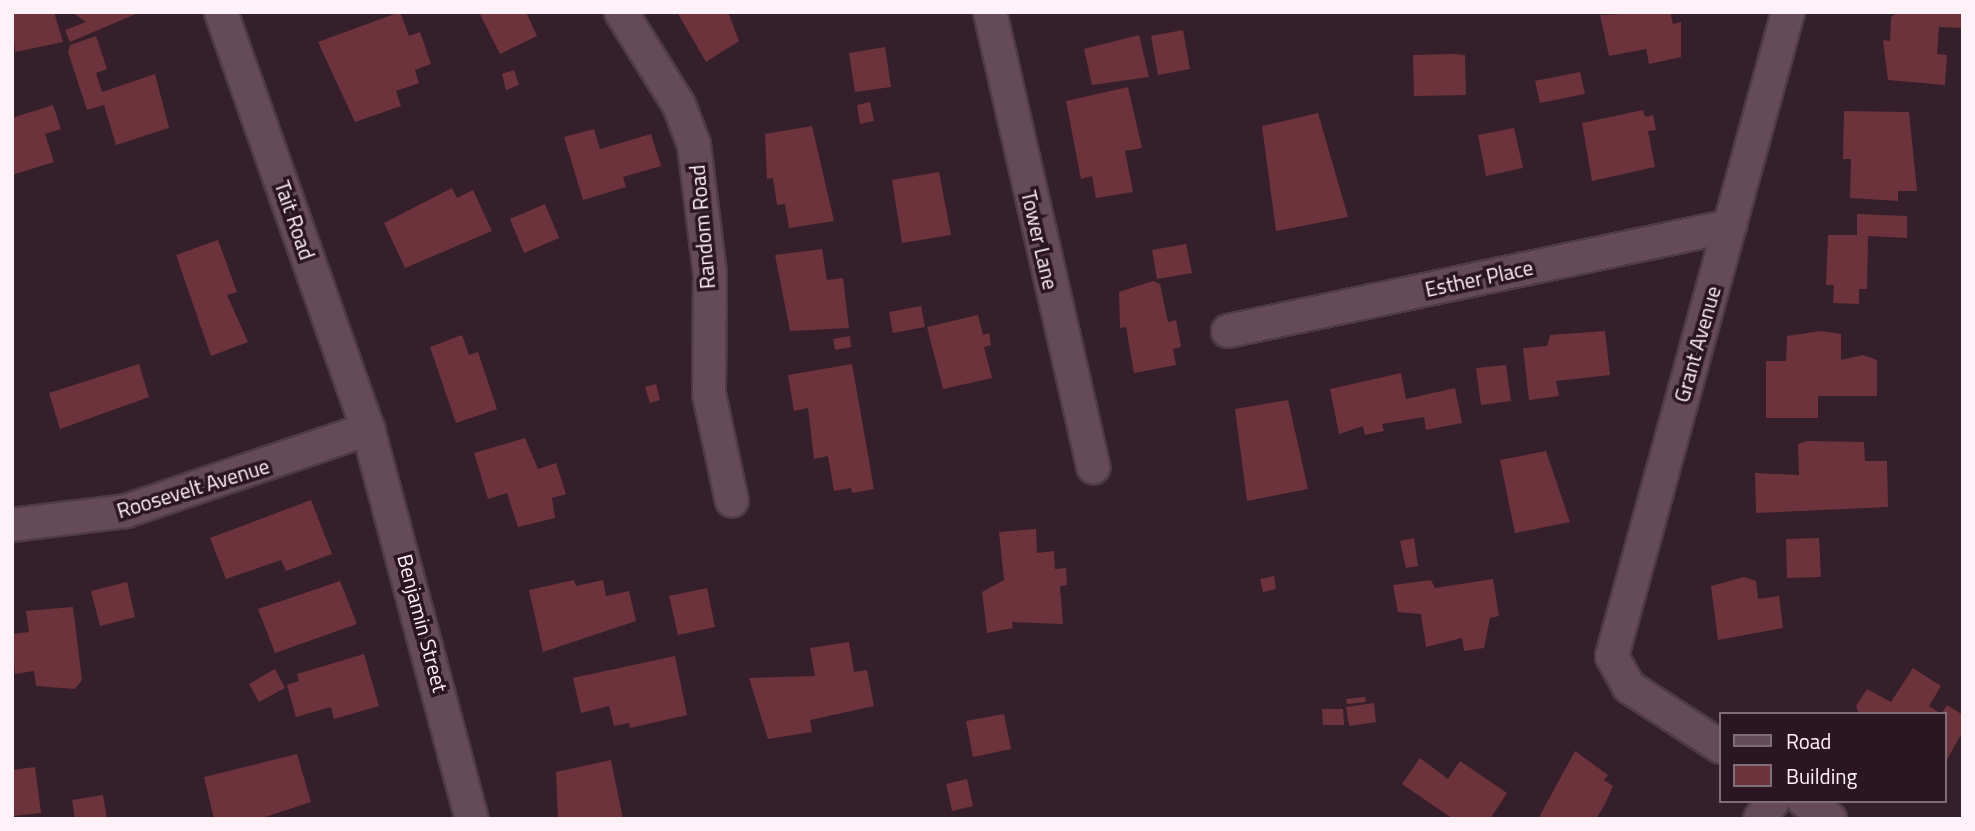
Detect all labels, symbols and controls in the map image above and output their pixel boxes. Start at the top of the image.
street label: Random Road [684,164,720,290]
street label: Tait Road [270,177,320,263]
street label: Tower Lane [1016,188,1064,292]
street label: Esther Place [1423,254,1535,302]
street label: Grant Avenue [1668,283,1726,405]
street label: Roosevelt Avenue [114,453,272,523]
street label: Benjamin Street [392,551,454,695]
legend [1720,712,1947,803]
text: Road [1786,725,1831,757]
text: Building [1786,760,1857,792]

